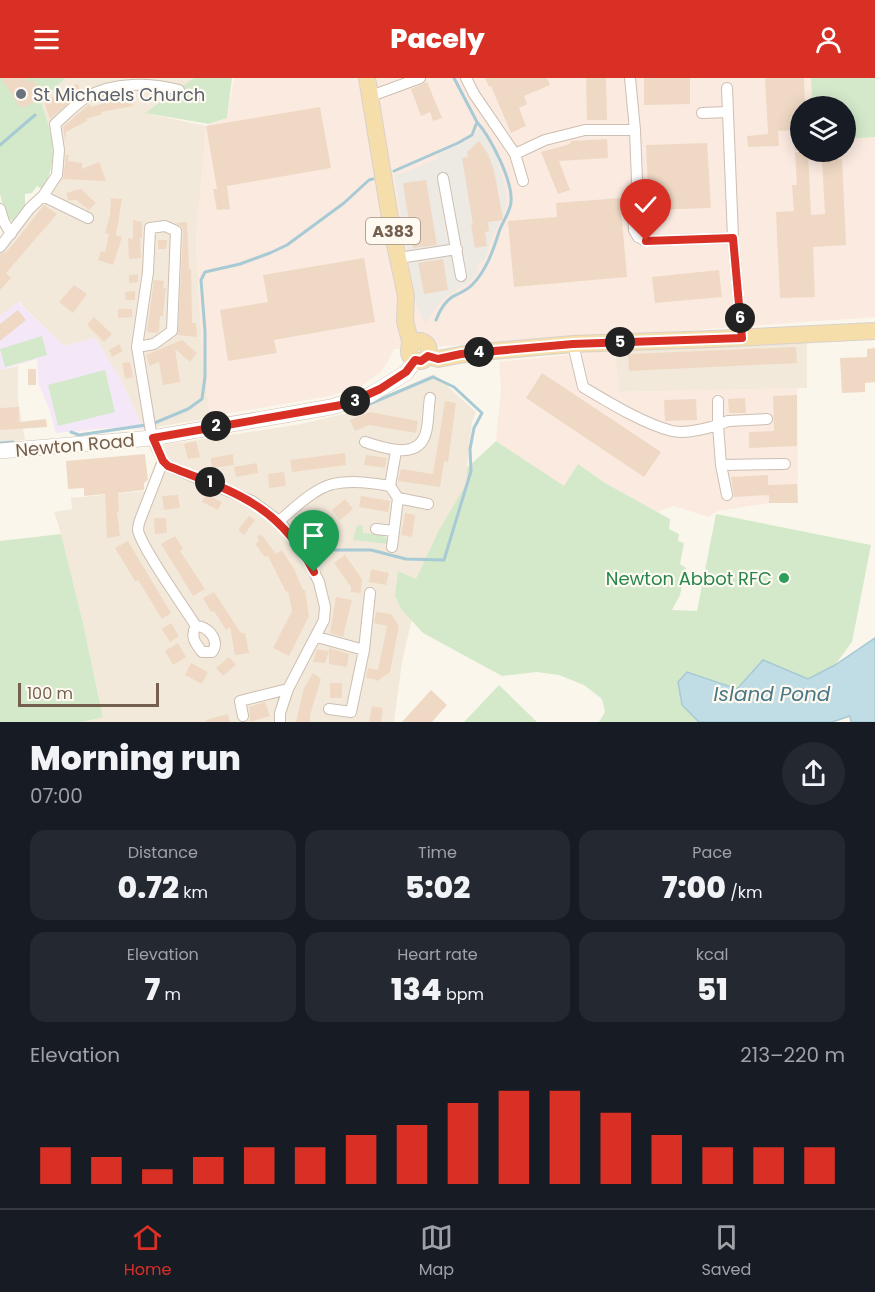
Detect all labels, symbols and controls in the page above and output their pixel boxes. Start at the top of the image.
text: Pacely [390,20,485,57]
icon: menu [30,23,63,56]
icon: person [812,23,845,56]
place label: St Michaels Church [33,82,205,107]
marker: St Michaels Church [14,87,28,101]
map controls [790,96,856,162]
button: layers [790,96,856,162]
pin [620,179,671,241]
icon: check [629,188,662,221]
road number: A383 [366,218,420,244]
pin: 6 [725,303,755,333]
text: 6 [735,306,745,329]
pin: 5 [605,327,635,357]
text: 5 [615,330,625,353]
pin: 4 [464,337,494,367]
text: 4 [474,340,484,363]
pin: 3 [340,386,370,416]
text: 3 [350,389,360,412]
pin: 2 [201,411,231,441]
text: 2 [211,414,221,437]
street label: Newton Road [14,427,136,463]
pin: 1 [195,467,225,497]
text: 1 [207,470,213,493]
pin [288,510,339,572]
icon: arrive [297,519,330,552]
place label: Newton Abbot RFC [606,566,772,591]
marker: Newton Abbot RFC [777,571,791,585]
scale bar [18,680,159,708]
water label: Island Pond [714,680,831,708]
text: 100 m [27,682,73,705]
text: Morning run [30,735,241,782]
button: share [782,742,845,805]
text: 07:00 [30,782,83,810]
text: Distance [128,841,198,864]
text: Time [418,841,457,864]
text: Pace [692,841,732,864]
text: 0.72 [118,866,179,909]
text: 5:02 [405,866,470,909]
text: 7:00 [662,866,726,909]
text: km [179,881,208,904]
text: /km [726,881,763,904]
text: Elevation [127,943,199,966]
text: Heart rate [397,943,478,966]
text: kcal [696,943,729,966]
text: 7 [145,968,160,1011]
text: 134 [391,968,442,1011]
text: 51 [697,968,728,1011]
text: m [160,983,181,1006]
text: bpm [442,983,484,1006]
text: Elevation [30,1041,120,1069]
text: 213–220 m [740,1041,845,1069]
tab: Home [124,1221,171,1282]
tab: Map [419,1221,454,1282]
tab: Saved [701,1221,751,1282]

